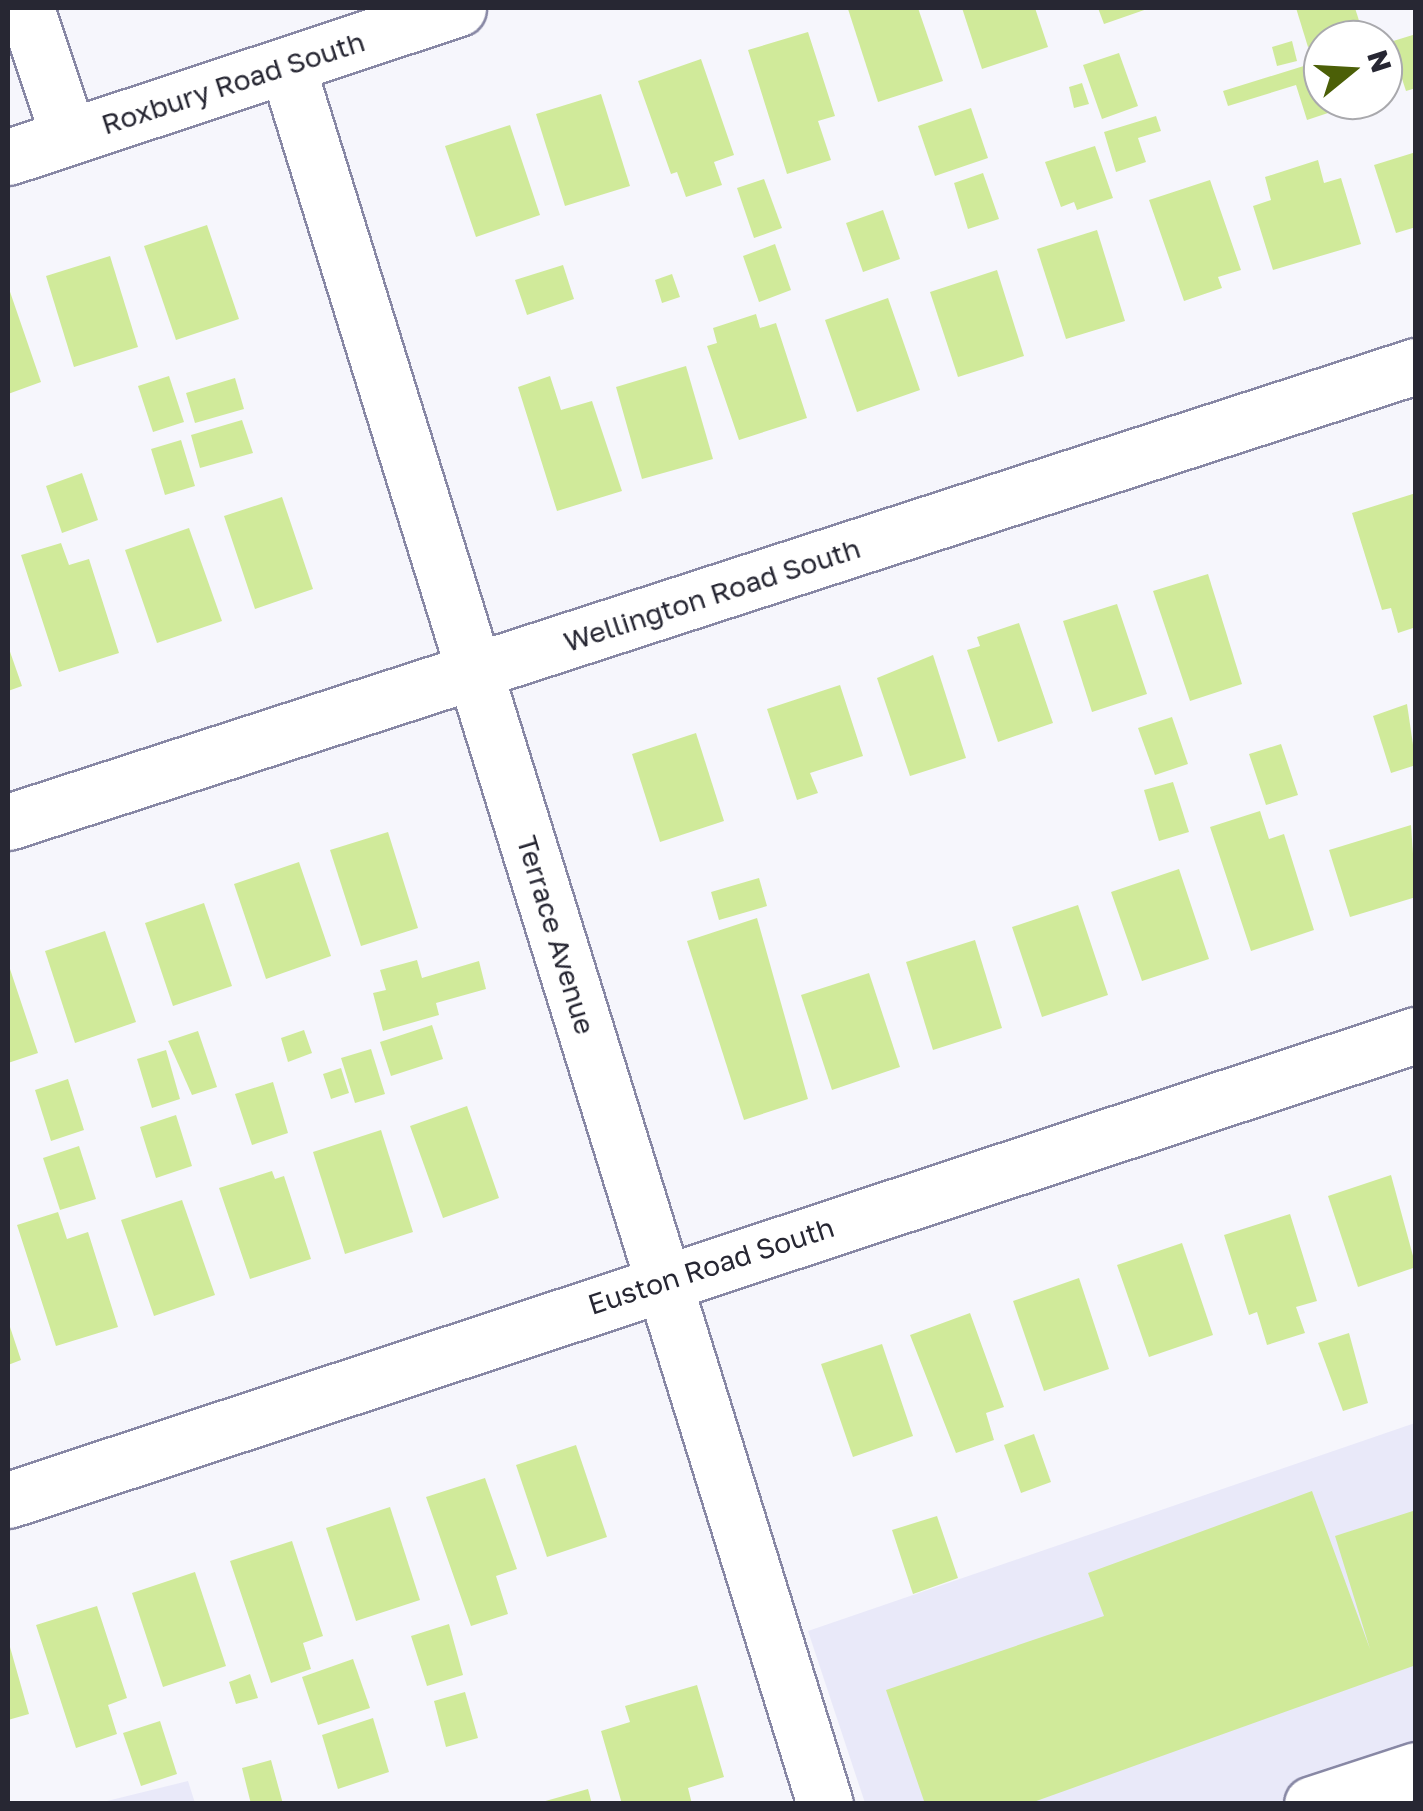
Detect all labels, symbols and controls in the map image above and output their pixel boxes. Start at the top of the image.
north arrow [1303,20,1403,120]
street label: Roxbury Road South [97,25,369,141]
text: N [1361,46,1399,76]
street label: Wellington Road South [560,531,864,659]
street label: Terrace Avenue [510,832,602,1038]
street label: Euston Road South [584,1210,838,1322]

